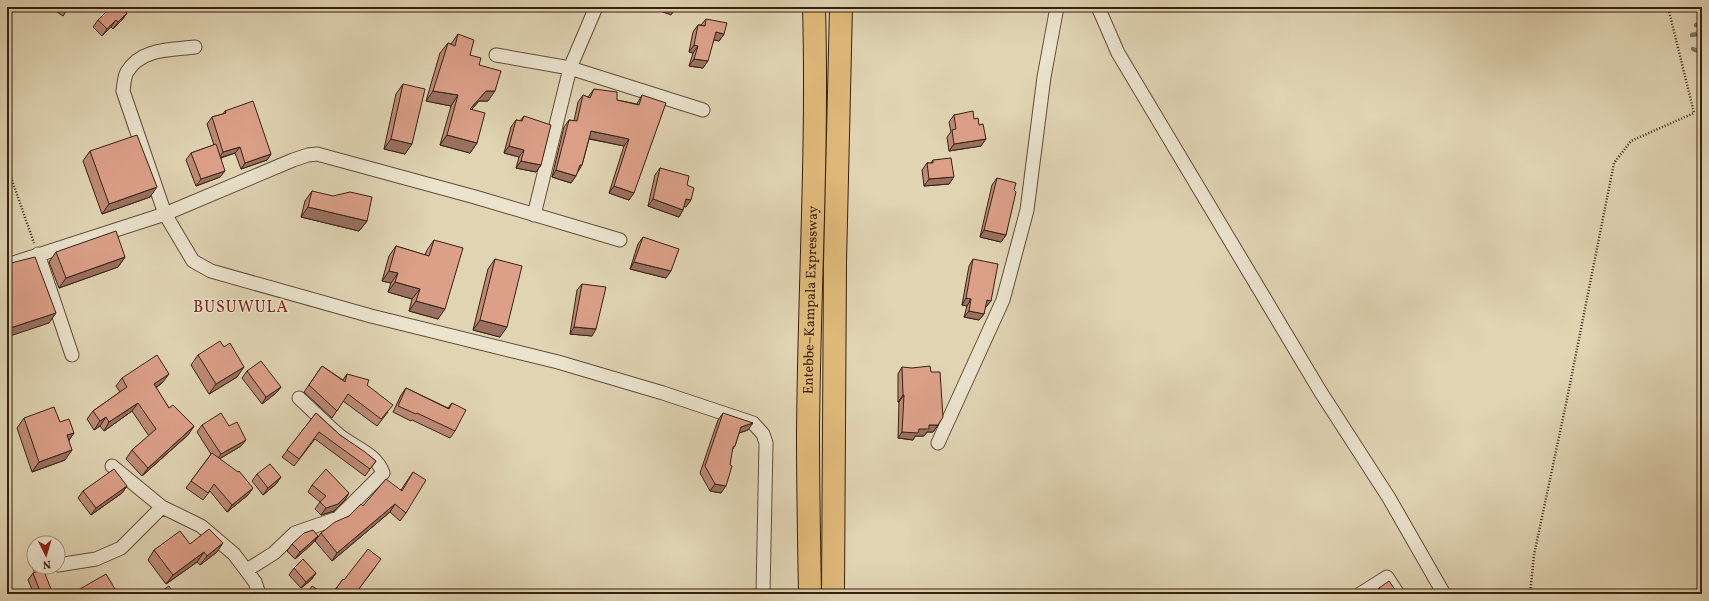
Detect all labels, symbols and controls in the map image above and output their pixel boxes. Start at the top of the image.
street label: Entebbe–Kampala Expressway [799,205,823,394]
district label: BUSUWULA [193,297,289,319]
north arrow [26,535,66,575]
text: N [42,556,51,571]

